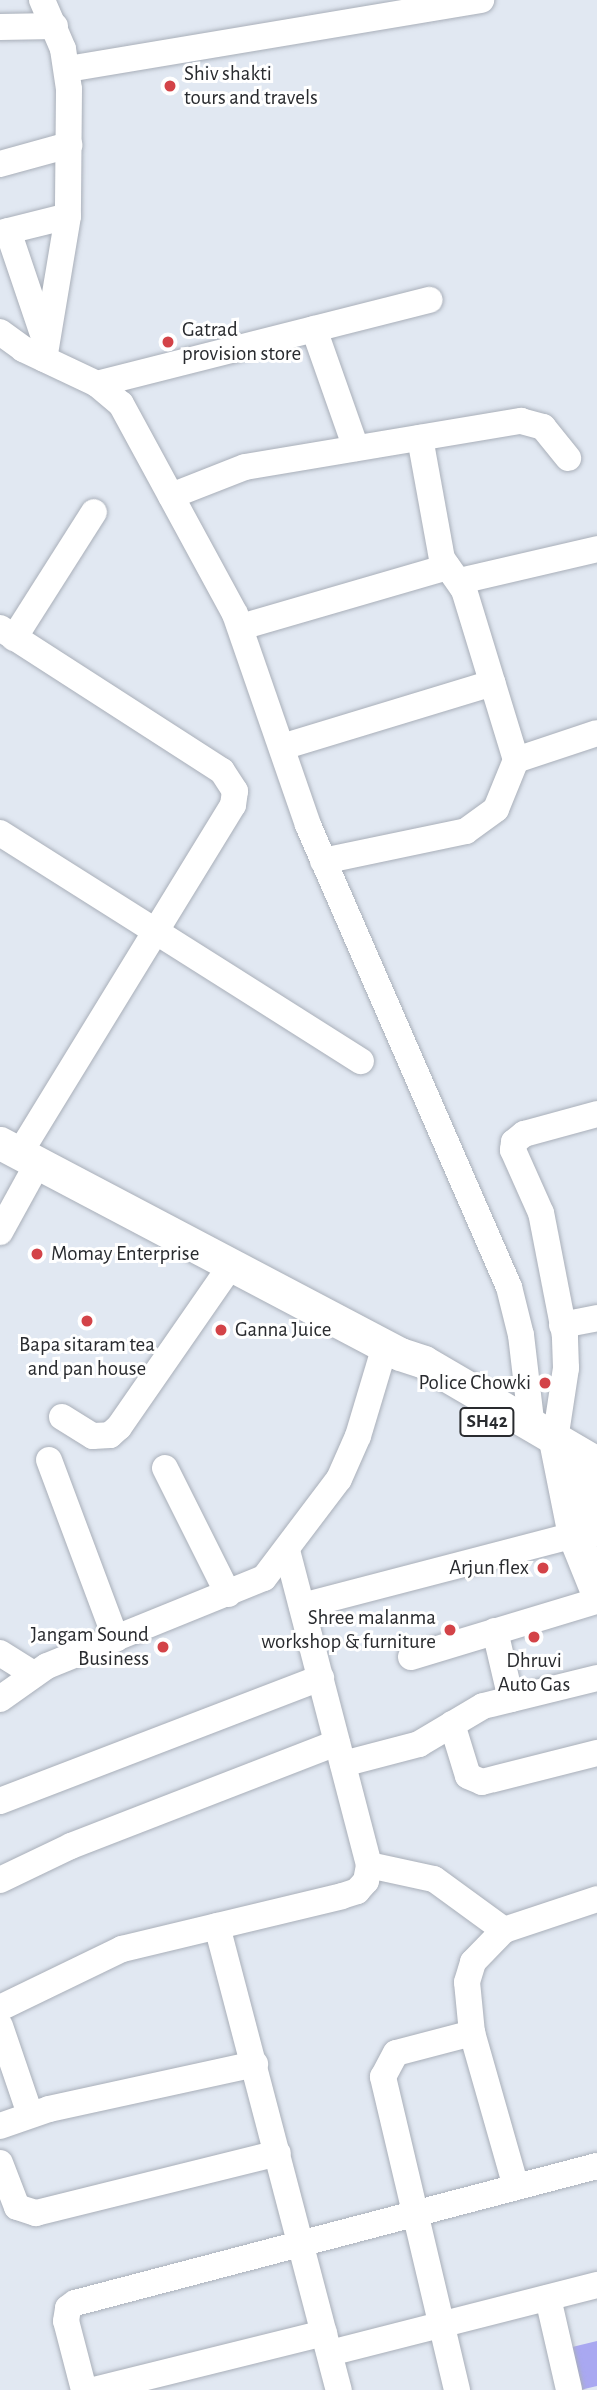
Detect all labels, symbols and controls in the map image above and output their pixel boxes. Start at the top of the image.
place label: Shiv shakti tours and travels [184,61,318,111]
marker: Shiv shakti tours and travels [162,78,178,94]
place label: Gatrad provision store [182,317,301,367]
marker: Gatrad provision store [160,334,176,350]
place label: Momay Enterprise [51,1241,199,1267]
marker: Momay Enterprise [29,1246,45,1262]
marker: Bapa sitaram tea and pan house [79,1313,95,1329]
place label: Ganna Juice [235,1317,331,1343]
marker: Ganna Juice [213,1322,229,1338]
place label: Bapa sitaram tea and pan house [19,1332,155,1382]
place label: Police Chowki [418,1370,531,1396]
marker: Police Chowki [537,1375,553,1391]
road number: SH42 [459,1406,515,1438]
place label: Arjun flex [449,1555,529,1581]
marker: Arjun flex [535,1560,551,1576]
place label: Shree malanma workshop & furniture [261,1605,436,1655]
place label: Jangam Sound Business [31,1622,149,1672]
marker: Shree malanma workshop & furniture [442,1622,458,1638]
marker: Dhruvi Auto Gas [526,1629,542,1645]
marker: Jangam Sound Business [155,1639,171,1655]
place label: Dhruvi Auto Gas [498,1648,570,1698]

